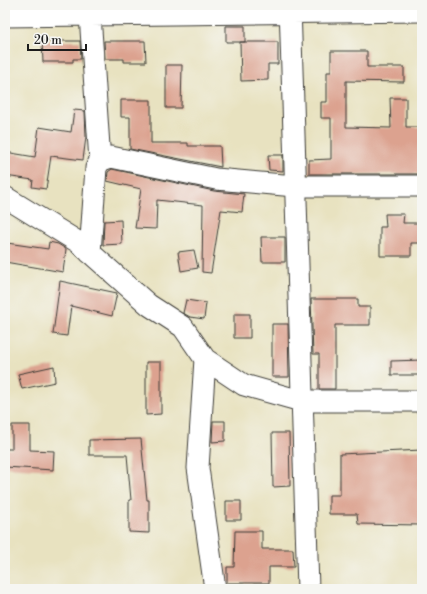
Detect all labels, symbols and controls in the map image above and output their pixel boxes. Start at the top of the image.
scale bar [28,26,86,52]
text: 20 m [34,33,62,48]

